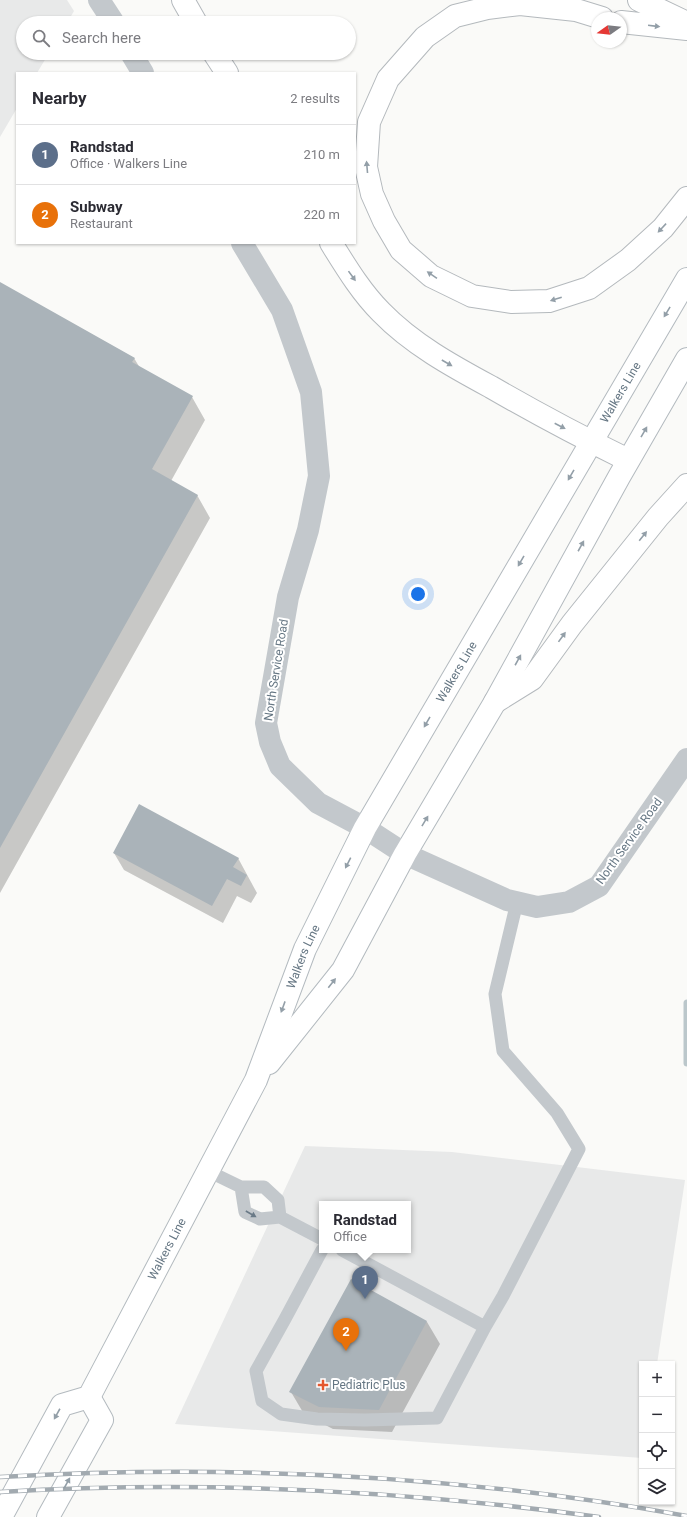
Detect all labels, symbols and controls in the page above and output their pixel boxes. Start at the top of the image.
north arrow [591,12,627,48]
search box [16,16,356,60]
one-way arrow [648,22,660,29]
icon: search [30,27,52,49]
text: Search here [62,29,141,47]
text: Nearby [32,88,87,108]
text: 2 results [290,91,340,106]
text: Randstad [70,138,134,156]
text: 1 [41,147,49,162]
text: 210 m [303,147,340,162]
text: Office · Walkers Line [70,156,187,171]
one-way arrow [364,161,370,174]
text: Subway [70,198,123,216]
text: 2 [41,207,49,222]
text: 220 m [303,207,340,222]
text: Restaurant [70,216,133,231]
one-way arrow [657,223,667,233]
one-way arrow [348,271,356,281]
one-way arrow [426,271,437,279]
one-way arrow [549,296,561,302]
one-way arrow [664,306,671,318]
one-way arrow [441,359,453,366]
street label: Walkers Line [597,359,644,425]
one-way arrow [555,423,566,430]
one-way arrow [641,426,648,438]
one-way arrow [568,469,575,481]
one-way arrow [639,530,647,541]
one-way arrow [577,540,584,552]
one-way arrow [517,555,524,567]
your location [408,584,428,604]
street label: North Service Road [261,618,291,722]
one-way arrow [558,632,566,643]
street label: Walkers Line [433,639,480,705]
one-way arrow [515,654,522,666]
one-way arrow [423,716,430,728]
street label: North Service Road [593,795,665,887]
one-way arrow [421,816,429,826]
one-way arrow [345,857,351,869]
street label: Walkers Line [284,923,323,991]
one-way arrow [328,978,336,989]
one-way arrow [280,1002,286,1014]
popup [319,1201,411,1253]
one-way arrow [245,1211,257,1217]
text: Randstad [333,1211,397,1229]
street label: Walkers Line [145,1216,189,1282]
text: Office [333,1229,367,1244]
pin: 1 [352,1266,378,1299]
pin: 2 [333,1318,359,1351]
map controls [639,1361,675,1505]
button: + [639,1361,675,1397]
place label: Pediatric Plus [332,1378,406,1392]
marker: Pediatric Plus [317,1379,329,1391]
button: − [639,1397,675,1433]
one-way arrow [54,1409,60,1420]
button: locate [639,1433,675,1469]
button: layers [639,1469,675,1505]
one-way arrow [64,1477,70,1489]

